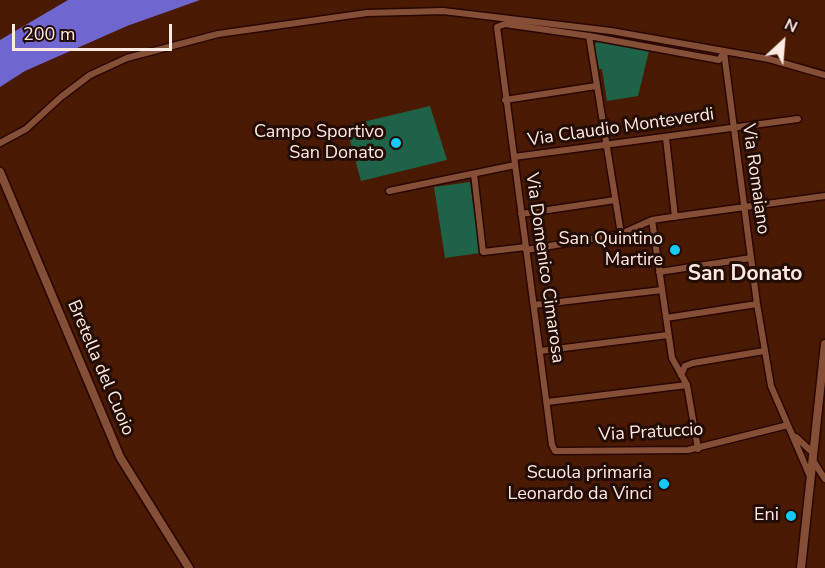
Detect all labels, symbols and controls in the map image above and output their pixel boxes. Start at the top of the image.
scale bar [15,12,176,50]
north arrow [753,12,813,72]
text: N [781,13,801,38]
text: 200 m [23,22,75,46]
street label: Via Claudio Monteverdi [526,104,716,152]
place label: Campo Sportivo San Donato [254,122,384,164]
street label: Via Romaiano [737,122,773,236]
marker: Campo Sportivo San Donato [389,136,403,150]
street label: Via Domenico Cimarosa [520,171,568,365]
place label: San Quintino Martire [559,229,663,272]
marker: San Quintino Martire [668,243,682,257]
district label: San Donato [688,262,802,288]
street label: Bretella del Cuoio [62,297,138,439]
street label: Via Pratuccio [598,419,704,447]
place label: Scuola primaria Leonardo da Vinci [508,463,652,506]
marker: Scuola primaria Leonardo da Vinci [657,477,671,491]
place label: Eni [754,505,779,527]
marker: Eni [784,509,798,523]

